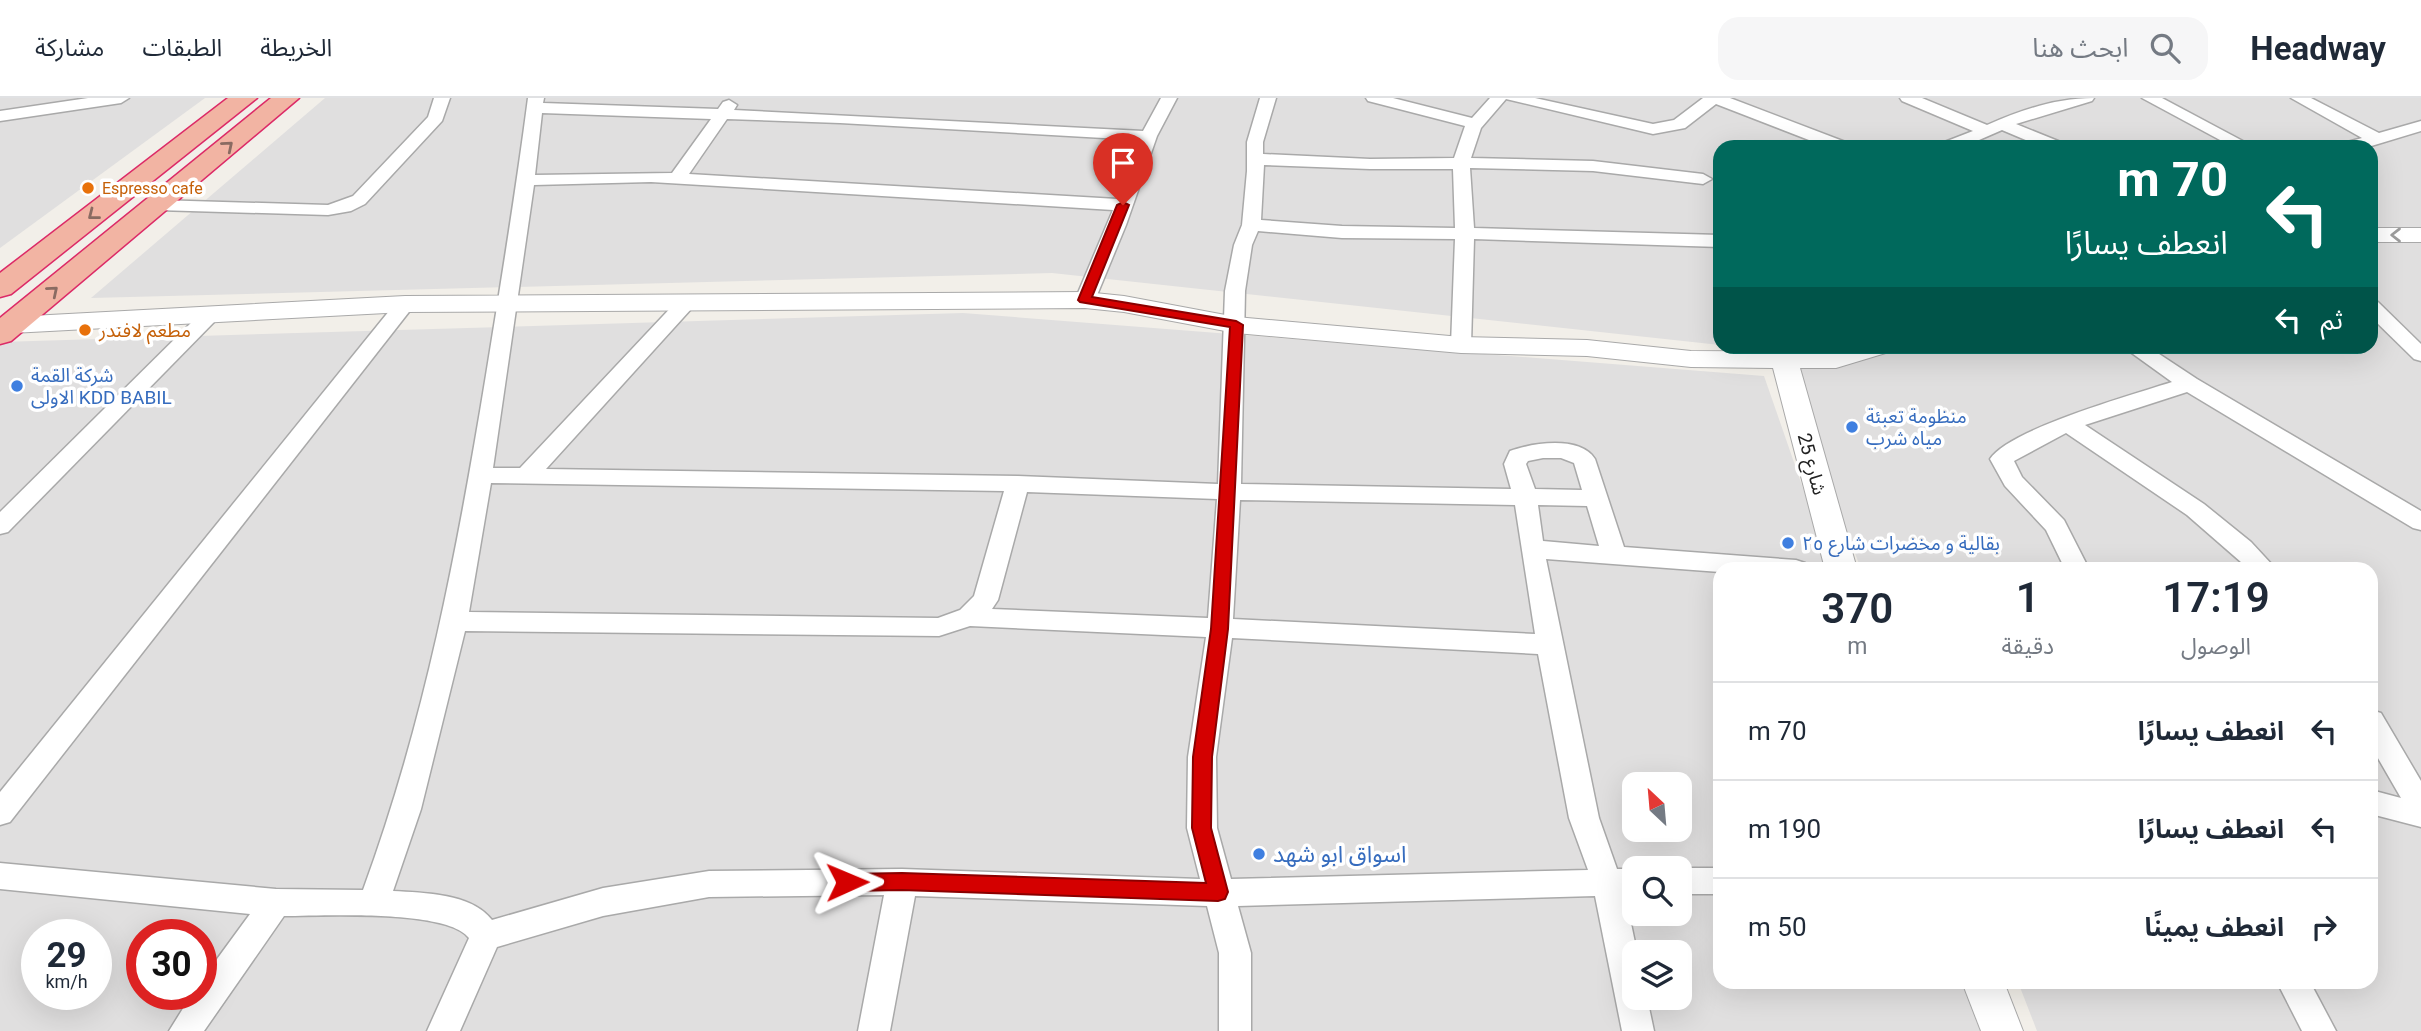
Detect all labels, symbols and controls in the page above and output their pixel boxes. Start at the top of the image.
search box [1718,17,2208,80]
icon: search [2146,29,2184,67]
text: Headway [2250,29,2386,68]
text: ابحث هنا [2032,33,2128,63]
text: مشاركة [35,34,104,62]
text: الطبقات [142,34,222,62]
text: الخريطة [260,34,332,62]
pin [1093,133,1153,205]
one-way arrow [220,142,233,154]
icon: arrive [1104,144,1142,182]
text: 70 m [2117,151,2228,208]
icon: left [2252,168,2343,259]
place label: Espresso cafe [102,179,203,198]
marker: Espresso cafe [80,180,96,196]
one-way arrow [89,207,101,220]
text: انعطف يسارًا [2065,224,2228,262]
one-way arrow [2390,227,2401,243]
one-way arrow [44,287,57,299]
icon: left [2269,301,2307,339]
text: ثم [2321,305,2343,335]
place label: مطعم لافندر [98,319,191,345]
marker: مطعم لافندر [77,322,93,338]
place label: شركة القمة الاولى KDD BABIL [31,364,172,409]
marker: شركة القمة الاولى KDD BABIL [9,378,25,394]
place label: منظومة تعبئة مياه شرب [1866,405,1967,450]
marker: منظومة تعبئة مياه شرب [1844,419,1860,435]
street label: شارع 25 [1791,431,1831,498]
place label: بقالية و مخضرات شارع ٢٥ [1802,532,2000,557]
marker: بقالية و مخضرات شارع ٢٥ [1780,535,1796,551]
text: 1 [2016,573,2040,622]
text: 17:19 [2162,573,2270,622]
text: 370 [1821,584,1893,633]
text: m [1847,633,1867,660]
text: دقيقة [2002,633,2054,660]
text: الوصول [2181,633,2251,660]
icon: left [2305,712,2343,750]
text: 70 m [1748,716,1807,746]
text: انعطف يسارًا [2138,716,2284,746]
north arrow [1622,772,1692,842]
map controls [1622,772,1692,1010]
icon: left [2305,810,2343,848]
text: 190 m [1748,814,1821,844]
text: انعطف يسارًا [2138,814,2284,844]
place label: اسواق ابو شهد [1273,841,1407,868]
position arrow [810,845,884,919]
marker: اسواق ابو شهد [1251,846,1267,862]
button: search [1622,856,1692,926]
icon: right [2305,908,2343,946]
text: 50 m [1748,912,1807,942]
text: انعطف يمينًا [2145,912,2284,942]
speed limit sign: 30 [126,919,217,1010]
text: 29 [46,935,87,976]
button: layers [1622,940,1692,1010]
text: km/h [45,971,88,992]

